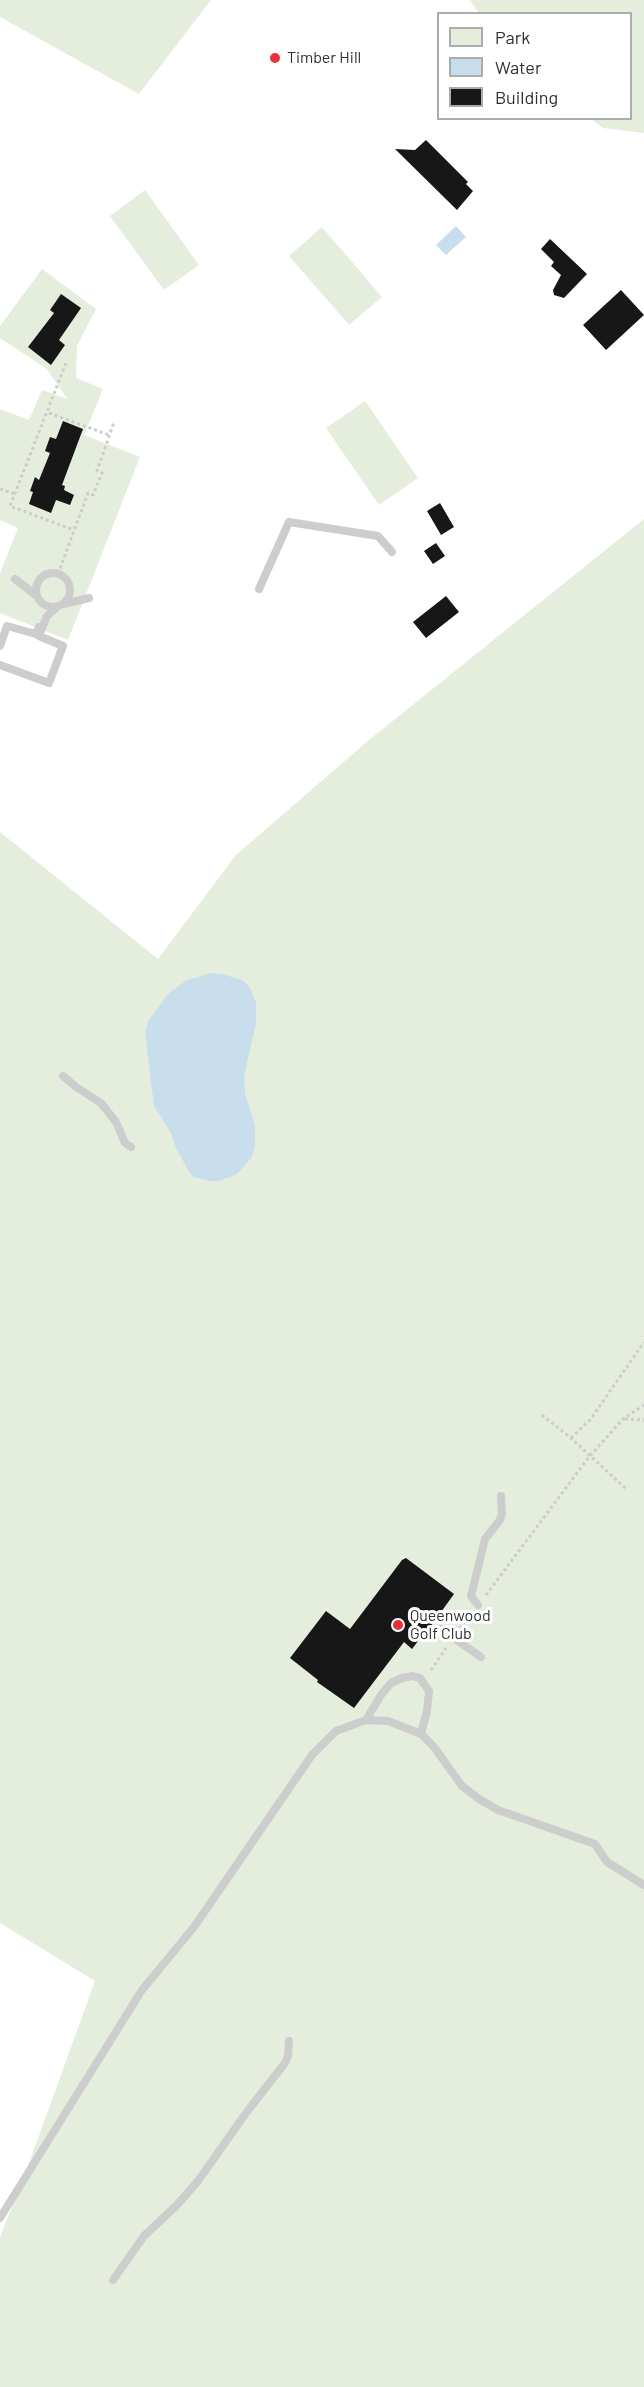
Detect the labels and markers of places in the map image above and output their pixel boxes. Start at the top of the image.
place label: Timber Hill [287,48,361,68]
marker: Timber Hill [268,51,282,65]
place label: Queenwood Golf Club [410,1606,491,1644]
marker: Queenwood Golf Club [391,1618,405,1632]

